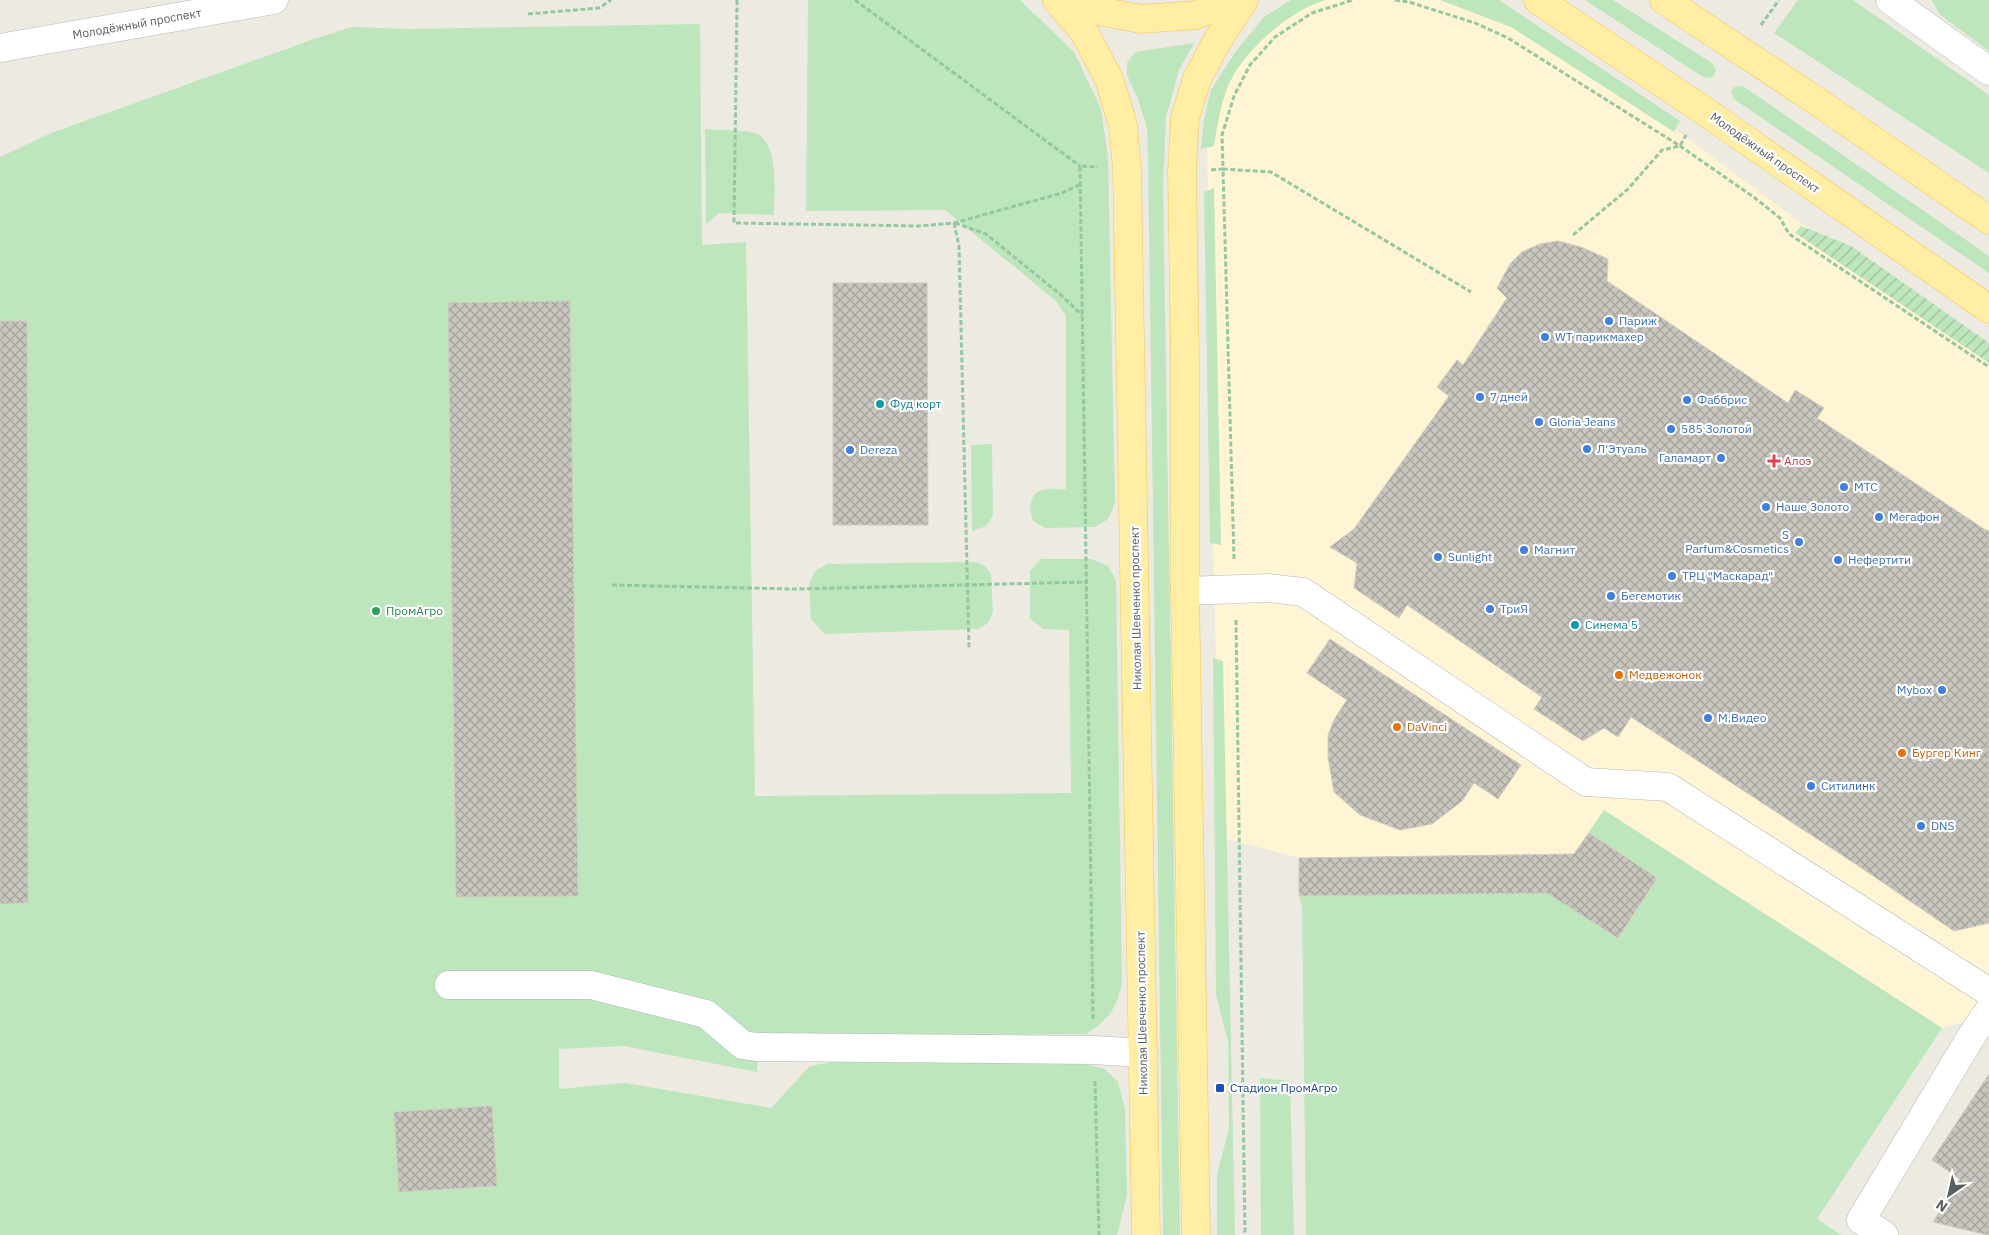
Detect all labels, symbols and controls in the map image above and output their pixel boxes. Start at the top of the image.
street label: Молодёжный проспект [71,5,203,42]
street label: Молодёжный проспект [1707,109,1823,196]
place label: Париж [1619,313,1657,328]
marker: Париж [1603,315,1615,327]
place label: WT парикмахер [1555,329,1644,344]
marker: WT парикмахер [1539,331,1551,343]
place label: 7 дней [1490,389,1528,404]
marker: 7 дней [1474,391,1486,403]
place label: Фаббрис [1697,392,1747,407]
marker: Фаббрис [1681,394,1693,406]
place label: Фуд корт [890,396,942,411]
marker: Фуд корт [874,398,886,410]
place label: Gloria Jeans [1549,414,1616,429]
marker: Gloria Jeans [1533,416,1545,428]
place label: 585 Золотой [1681,421,1752,436]
marker: 585 Золотой [1665,423,1677,435]
place label: Л'Этуаль [1597,441,1647,456]
place label: Dereza [860,442,898,457]
marker: Л'Этуаль [1581,443,1593,455]
marker: Dereza [844,444,856,456]
place label: Галамарт [1659,450,1711,465]
marker: Галамарт [1715,452,1727,464]
place label: Алоэ [1784,453,1811,468]
marker: Алоэ [1768,455,1780,467]
place label: МТС [1854,479,1878,494]
marker: МТС [1838,481,1850,493]
place label: Наше Золото [1776,499,1850,514]
marker: Наше Золото [1760,501,1772,513]
place label: Мегафон [1889,509,1940,524]
marker: Мегафон [1873,511,1885,523]
street label: Николая Шевченко проспект [1127,525,1144,690]
place label: S Parfum&Cosmetics [1685,527,1789,556]
marker: S Parfum&Cosmetics [1793,536,1805,548]
place label: Магнит [1534,542,1575,557]
marker: Магнит [1518,544,1530,556]
place label: Sunlight [1448,549,1492,564]
marker: Sunlight [1432,551,1444,563]
place label: Нефертити [1848,552,1911,567]
marker: Нефертити [1832,554,1844,566]
place label: ТРЦ "Маскарад" [1682,568,1773,583]
marker: ТРЦ "Маскарад" [1666,570,1678,582]
place label: Бегемотик [1621,588,1681,603]
marker: Бегемотик [1605,590,1617,602]
place label: ТриЯ [1500,601,1528,616]
place label: ПромАгро [386,603,443,618]
marker: ТриЯ [1484,603,1496,615]
marker: ПромАгро [370,605,382,617]
place label: Синема 5 [1585,617,1638,632]
marker: Синема 5 [1569,619,1581,631]
place label: Медвежонок [1629,667,1702,682]
marker: Медвежонок [1613,669,1625,681]
place label: Mybox [1897,682,1932,697]
marker: Mybox [1936,684,1948,696]
place label: М.Видео [1718,710,1767,725]
marker: М.Видео [1702,712,1714,724]
place label: DaVinci [1407,719,1447,734]
marker: DaVinci [1391,721,1403,733]
place label: Бургер Кинг [1912,745,1981,760]
marker: Бургер Кинг [1896,747,1908,759]
place label: Ситилинк [1821,778,1876,793]
marker: Ситилинк [1805,780,1817,792]
place label: DNS [1931,818,1955,833]
marker: DNS [1915,820,1927,832]
street label: Николая Шевченко проспект [1133,930,1150,1095]
place label: Стадион ПромАгро [1230,1080,1338,1095]
marker: Стадион ПромАгро [1214,1082,1226,1094]
north arrow [1924,1170,1974,1220]
text: N [1932,1195,1951,1216]

